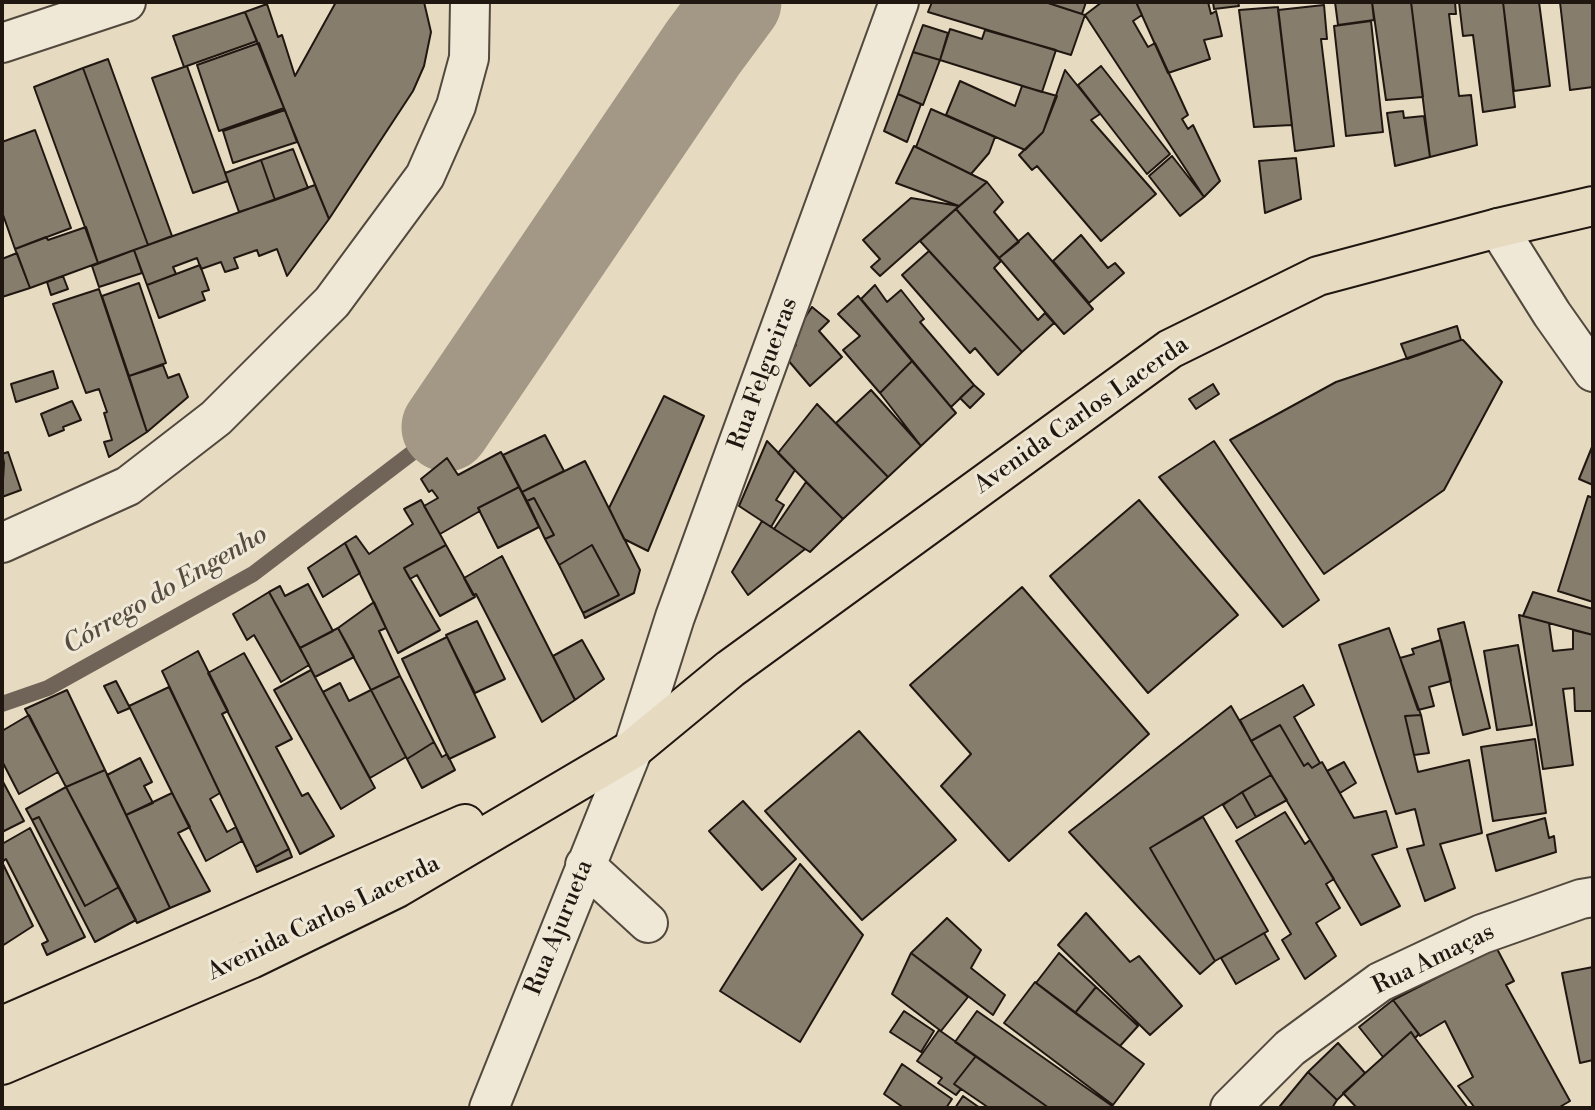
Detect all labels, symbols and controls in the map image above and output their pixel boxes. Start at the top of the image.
street label: Rua Felgueiras [723,294,805,454]
street label: Avenida Carlos Lacerda [969,331,1195,501]
water label: Córrego do Engenho [58,520,274,662]
street label: Avenida Carlos Lacerda [203,850,445,988]
street label: Rua Ajurueta [520,856,600,1000]
street label: Rua Amaças [1368,918,1500,1002]

